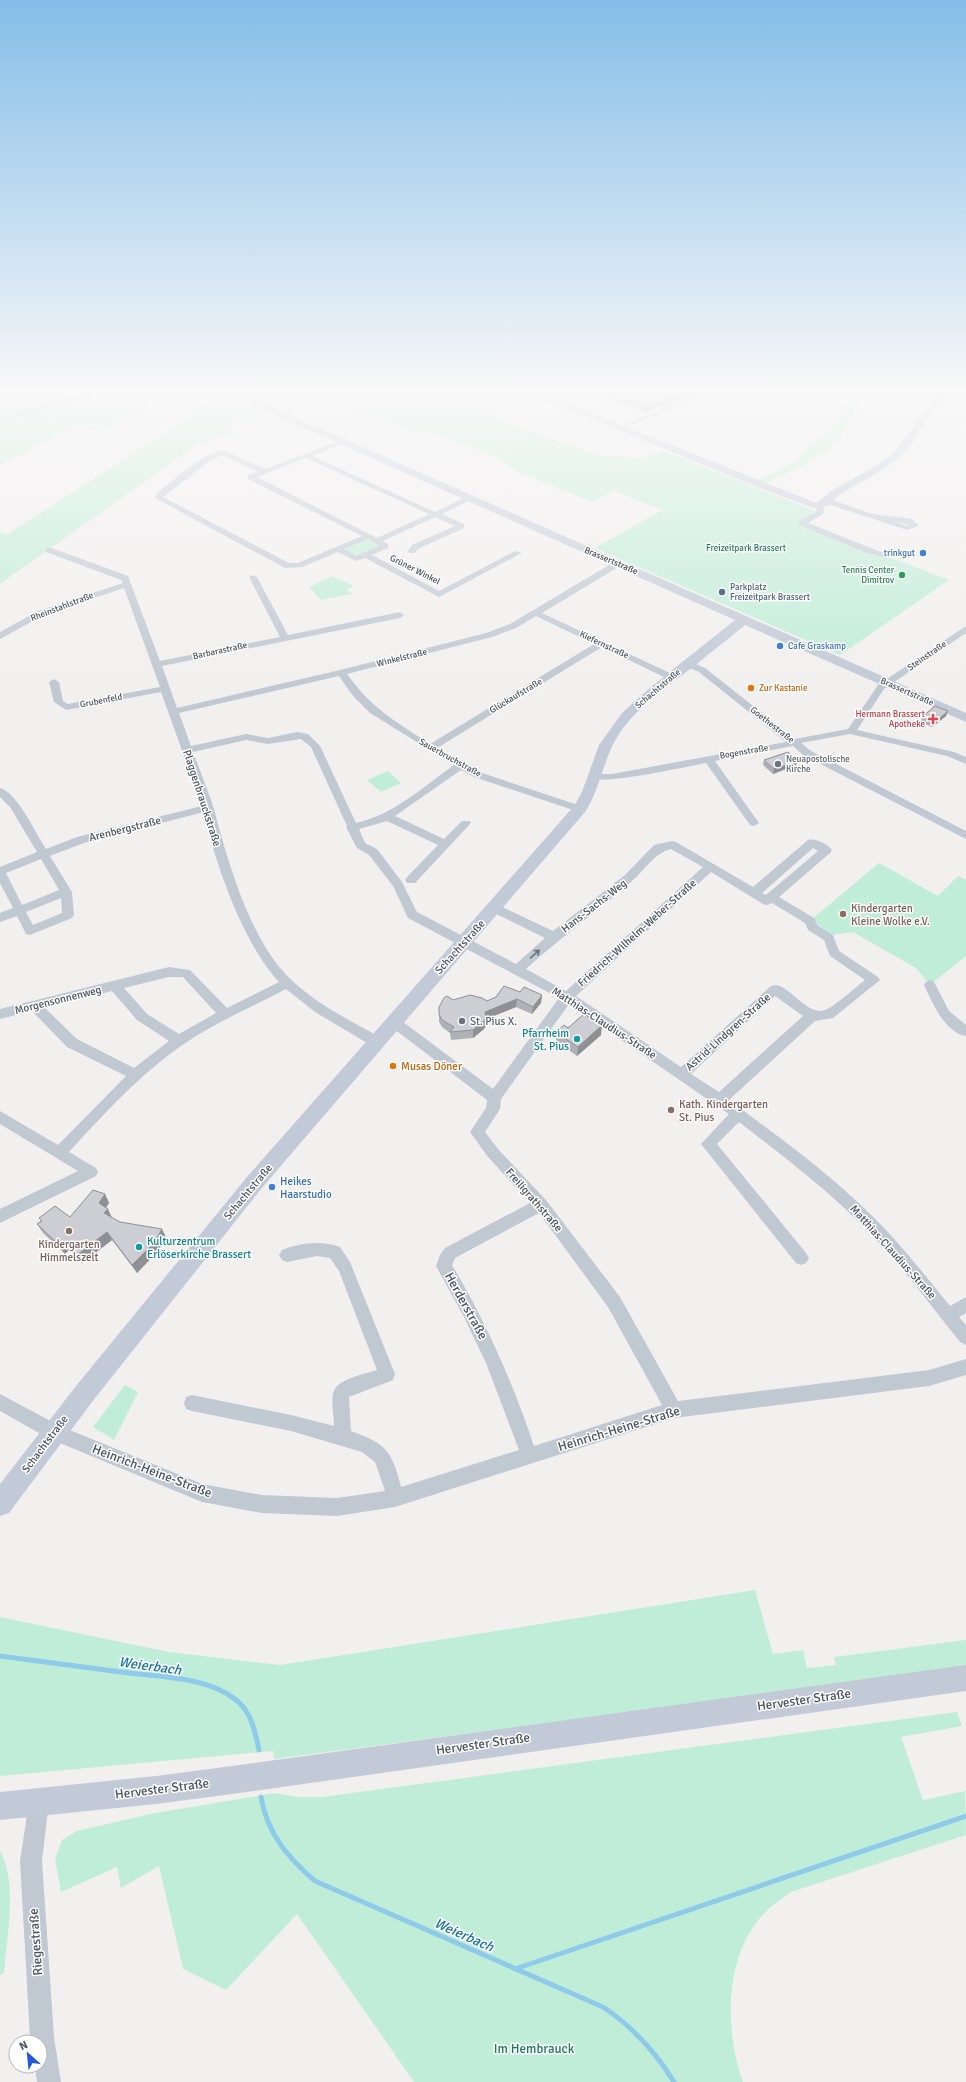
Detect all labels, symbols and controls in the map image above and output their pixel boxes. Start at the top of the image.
park label: Freizeitpark Brassert [706,543,786,554]
street label: Brassertstraße [583,545,640,577]
place label: trinkgut [884,548,915,559]
marker: trinkgut [918,548,928,558]
street label: Grüner Winkel [388,553,442,588]
place label: Tennis Center Dimitrov [842,565,895,586]
marker: Tennis Center Dimitrov [897,570,907,580]
place label: Parkplatz Freizeitpark Brassert [730,582,810,603]
marker: Parkplatz Freizeitpark Brassert [717,587,727,597]
street label: Rheinstahlstraße [29,590,95,624]
street label: Kiefernstraße [578,629,631,661]
street label: Steinstraße [905,638,949,673]
street label: Barbarastraße [192,640,249,662]
marker: Cafe Graskamp [775,641,785,651]
place label: Cafe Graskamp [788,641,846,652]
street label: Winkelstraße [376,646,429,670]
street label: Schachtstraße [633,666,683,711]
street label: Brassertstraße [879,675,936,709]
street label: Glückaufstraße [488,676,545,716]
marker: Zur Kastanie [746,683,756,693]
place label: Zur Kastanie [759,683,808,694]
street label: Grubenfeld [79,691,123,710]
street label: Goethestraße [748,704,796,746]
place label: Hermann Brassert Apotheke [855,709,925,730]
marker: Hermann Brassert Apotheke [928,714,938,724]
street label: Sauerbruchstraße [417,736,483,780]
street label: Bogenstraße [719,742,770,762]
street label: Plaggenbrauckstraße [180,748,224,848]
place label: Neuapostolische Kirche [786,754,850,775]
marker: Neuapostolische Kirche [773,759,783,769]
street label: Arenbergstraße [88,814,162,844]
street label: Hans-Sachs-Weg [559,876,629,936]
street label: Friedrich-Wilhelm-Weber-Straße [575,876,699,990]
place label: Kindergarten Kleine Wolke e.V. [851,902,930,928]
marker: Kindergarten Kleine Wolke e.V. [838,909,848,919]
street label: Schachtstraße [432,917,488,977]
one-way arrow [530,949,541,958]
street label: Morgensonnenweg [13,983,103,1017]
street label: Matthias-Claudius-Straße [549,984,659,1062]
street label: Astrid-Lindgren-Straße [683,991,773,1073]
place label: St. Pius X. [470,1015,517,1028]
marker: St. Pius X. [457,1016,467,1026]
place label: Pfarrheim St. Pius [522,1027,569,1053]
marker: Pfarrheim St. Pius [572,1034,582,1044]
place label: Musas Döner [401,1060,462,1073]
marker: Musas Döner [388,1061,398,1071]
place label: Kath. Kindergarten St. Pius [679,1098,768,1124]
marker: Kath. Kindergarten St. Pius [666,1105,676,1115]
street label: Schachtstraße [221,1162,275,1222]
street label: Freiligrathstraße [503,1166,565,1234]
place label: Heikes Haarstudio [280,1175,332,1201]
marker: Heikes Haarstudio [267,1182,277,1192]
street label: Matthias-Claudius-Straße [847,1202,939,1302]
marker: Kindergarten Himmelszelt [64,1226,74,1236]
place label: Kulturzentrum Erlöserkirche Brassert [147,1235,251,1261]
place label: Kindergarten Himmelszelt [38,1238,100,1264]
marker: Kulturzentrum Erlöserkirche Brassert [134,1242,144,1252]
street label: Herderstraße [441,1270,491,1342]
street label: Heinrich-Heine-Straße [556,1403,682,1455]
street label: Schachtstraße [19,1413,71,1475]
street label: Heinrich-Heine-Straße [90,1441,214,1501]
water label: Weierbach [118,1653,183,1679]
street label: Hervester Straße [756,1685,852,1715]
street label: Hervester Straße [435,1729,531,1759]
street label: Hervester Straße [114,1775,210,1803]
street label: Riegestraße [26,1908,46,1976]
water label: Weierbach [432,1914,497,1956]
north arrow [8,2034,48,2074]
text: N [17,2038,30,2053]
park label: Im Hembrauck [494,2041,575,2057]

